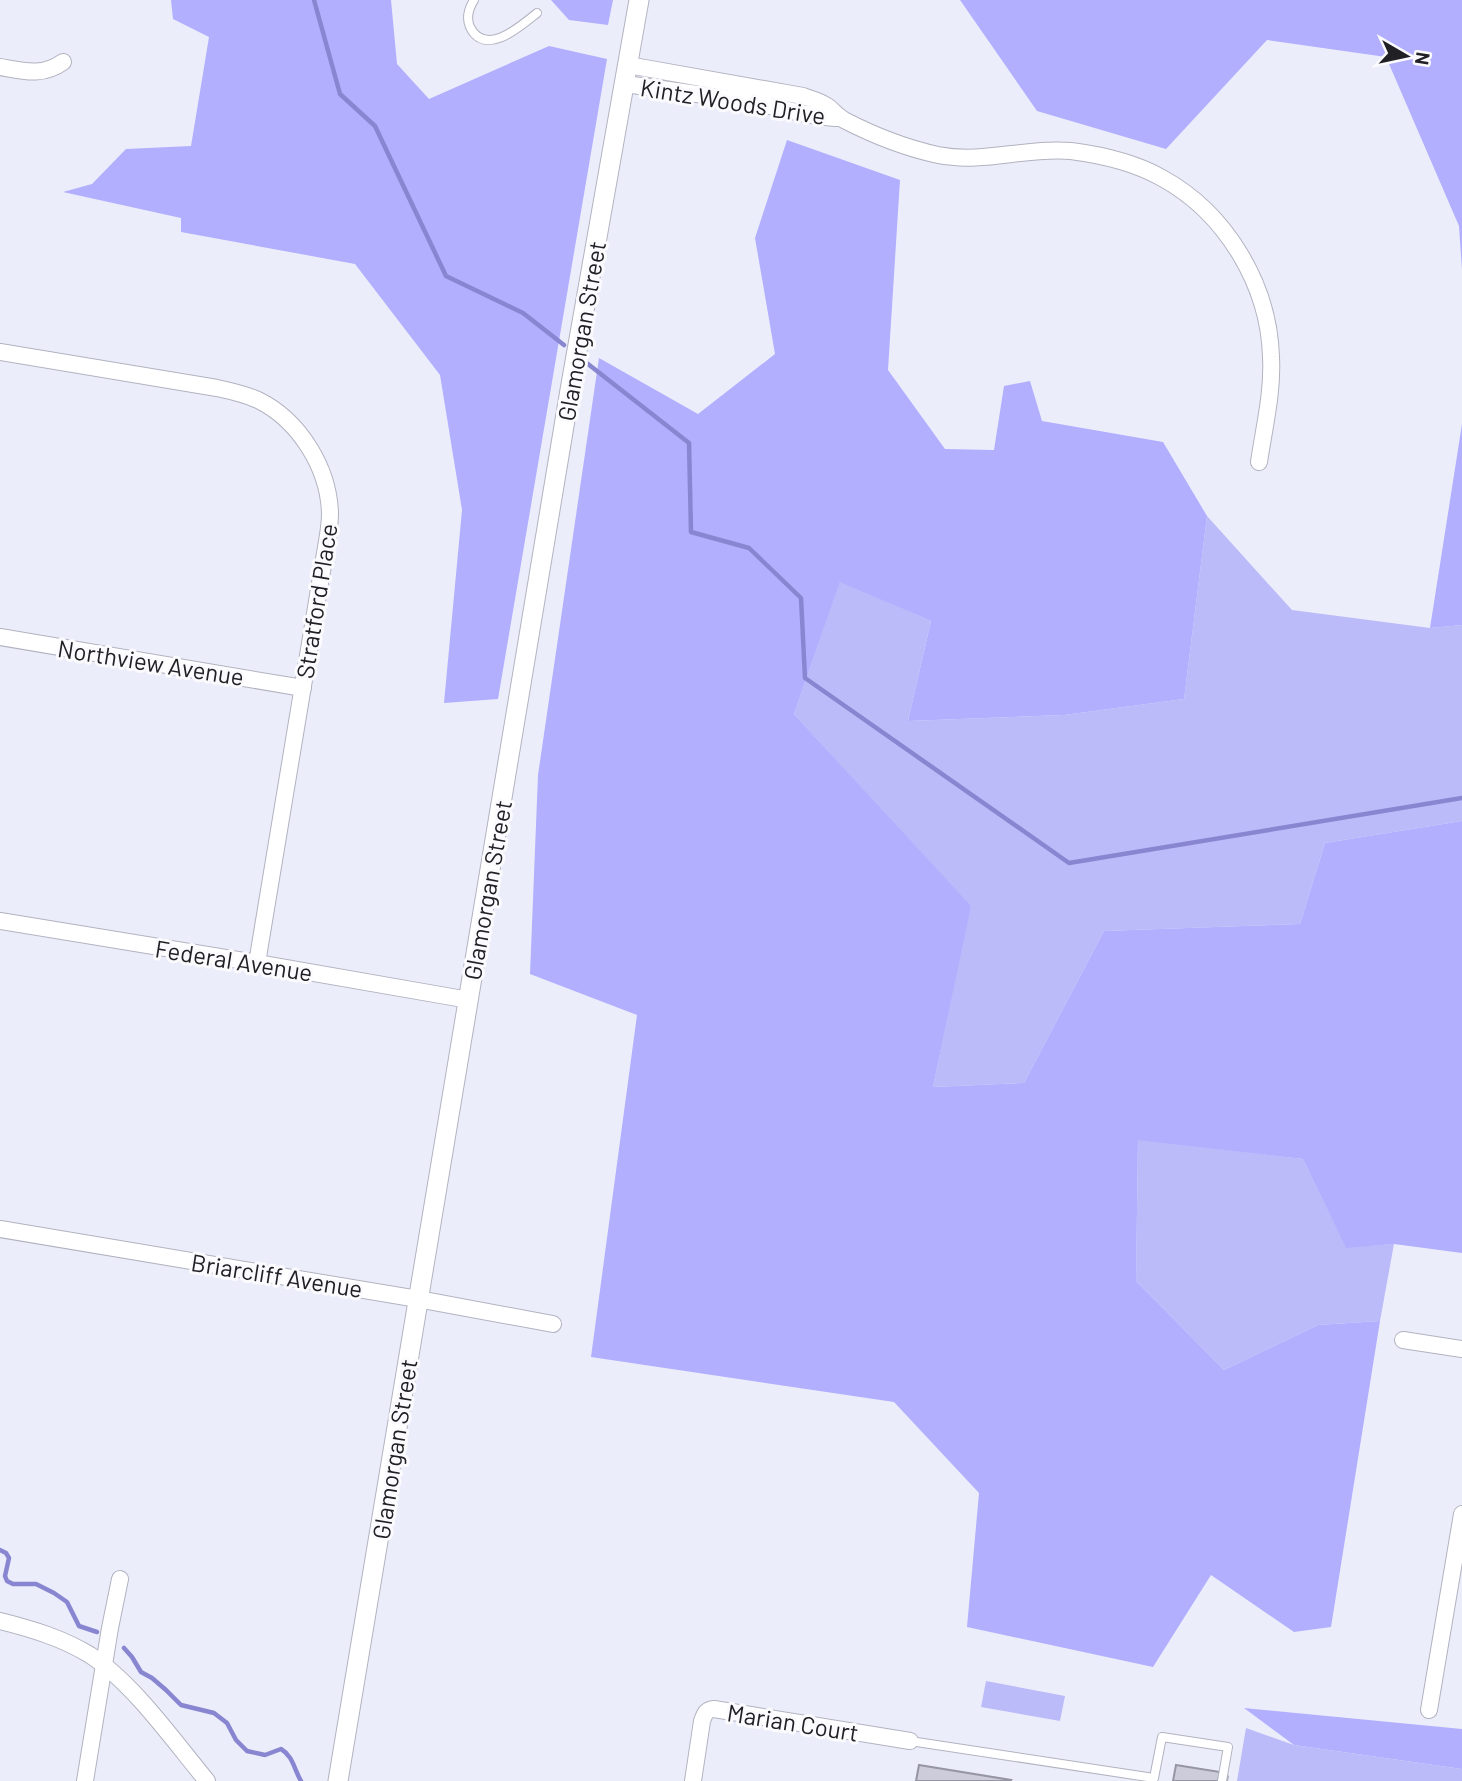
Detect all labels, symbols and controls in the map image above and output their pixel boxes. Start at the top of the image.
north arrow [1371,21,1441,91]
text: N [1411,51,1436,67]
street label: Kintz Woods Drive [638,72,828,130]
street label: Glamorgan Street [551,239,611,423]
street label: Stratford Place [289,521,343,681]
street label: Northview Avenue [56,633,246,691]
street label: Glamorgan Street [457,798,517,982]
street label: Federal Avenue [153,933,315,987]
street label: Briarcliff Avenue [189,1247,365,1303]
street label: Glamorgan Street [365,1357,423,1541]
street label: Marian Court [725,1697,861,1747]

